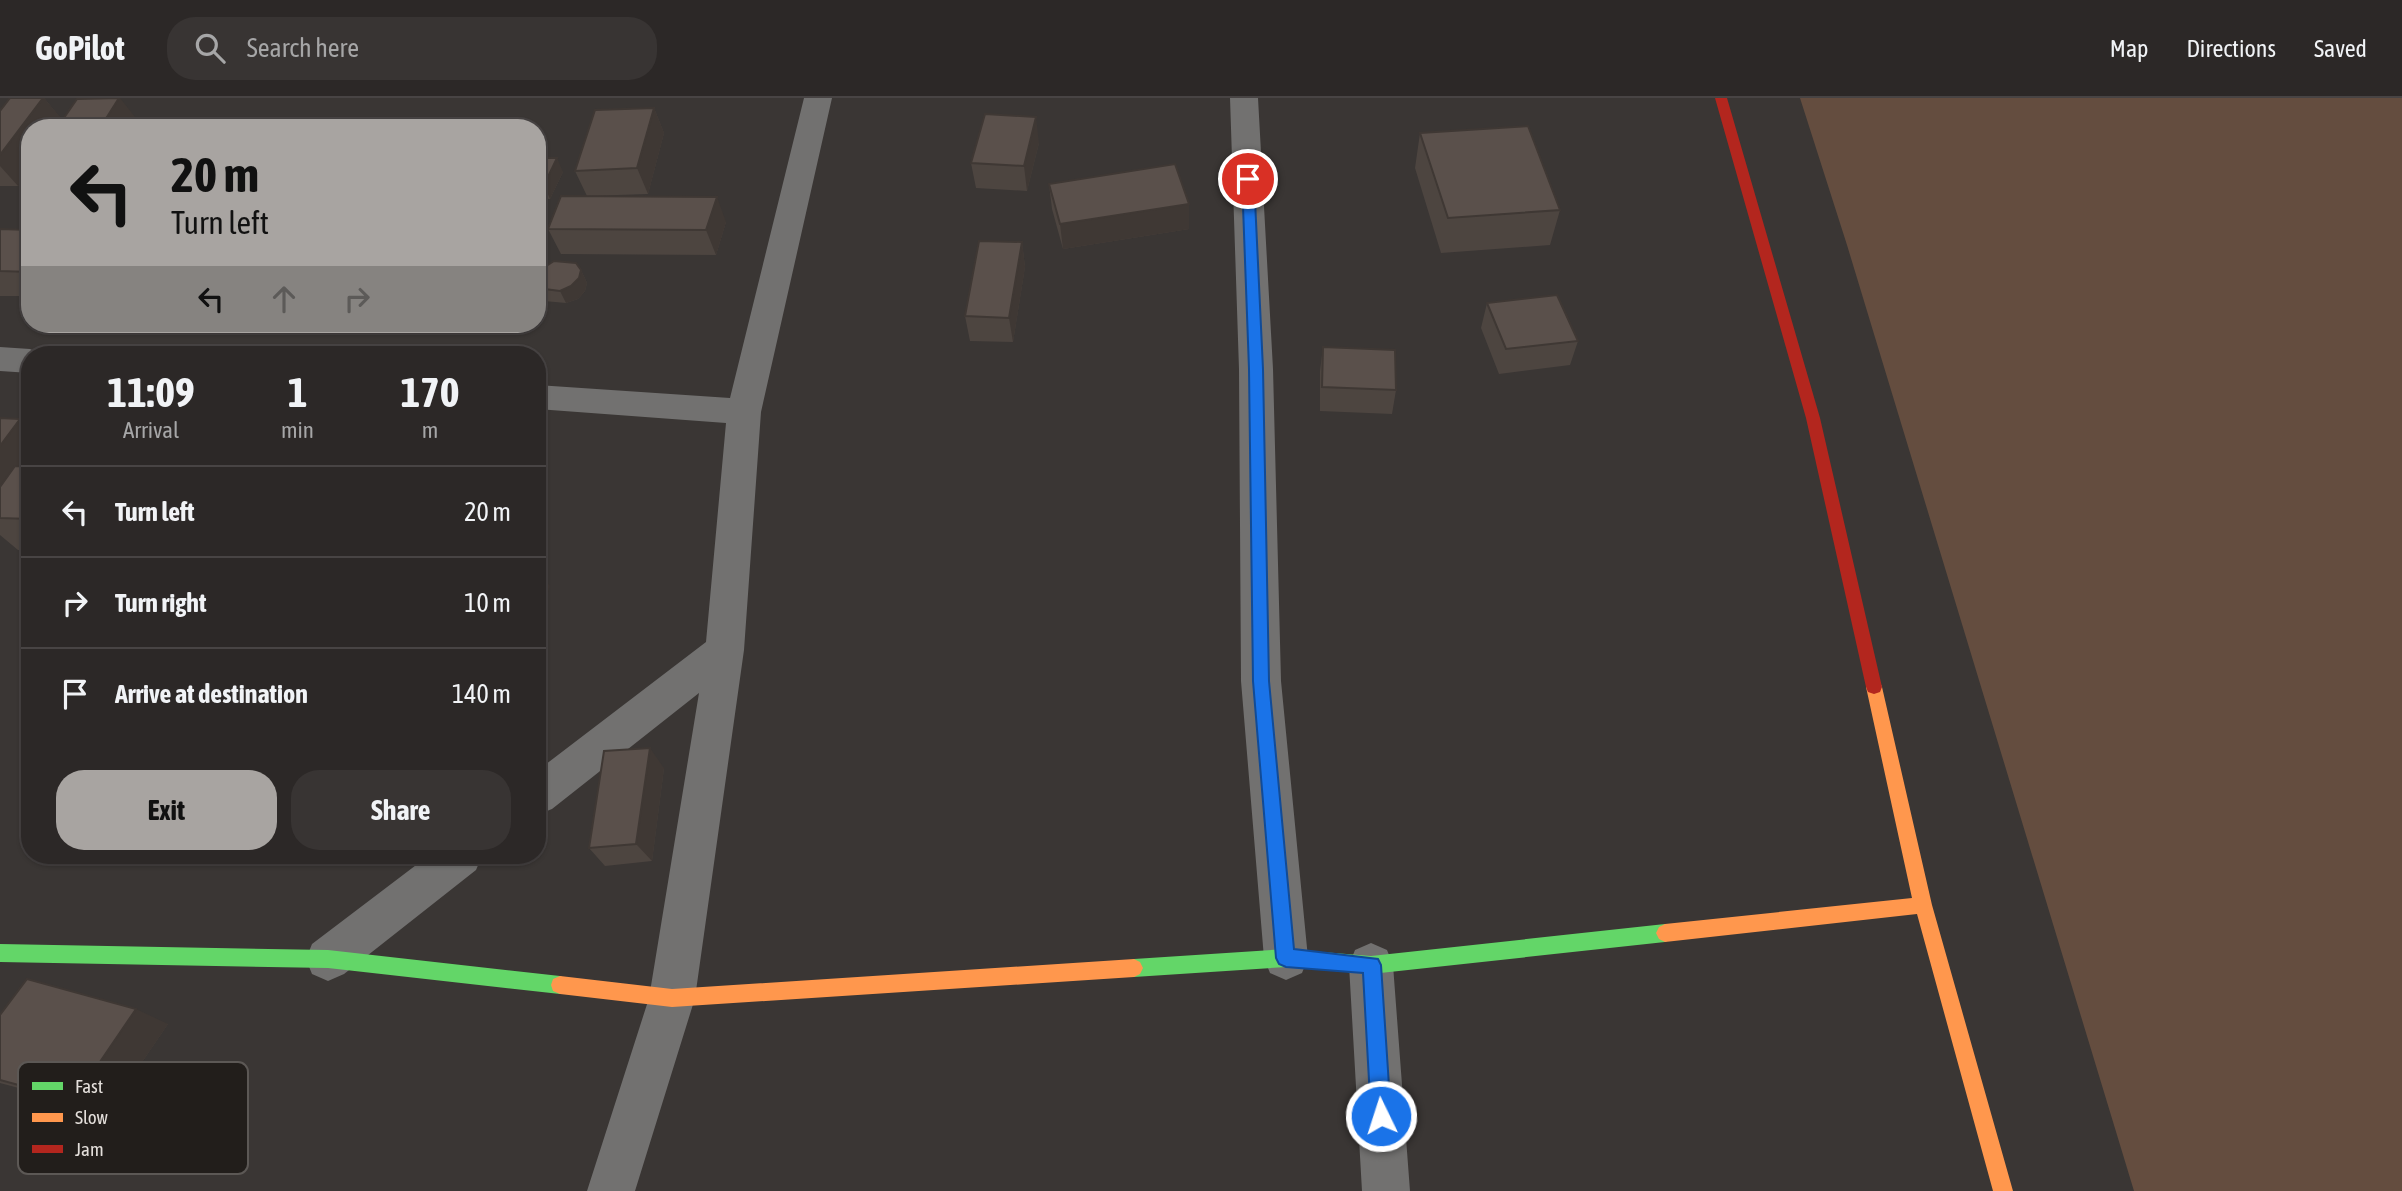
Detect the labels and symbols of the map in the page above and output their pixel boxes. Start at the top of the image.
pin [1218,149,1278,209]
legend [18,1062,248,1174]
text: Fast [75,1075,103,1097]
position arrow [1344,1079,1418,1153]
text: Slow [75,1106,109,1128]
text: Jam [75,1138,104,1160]

